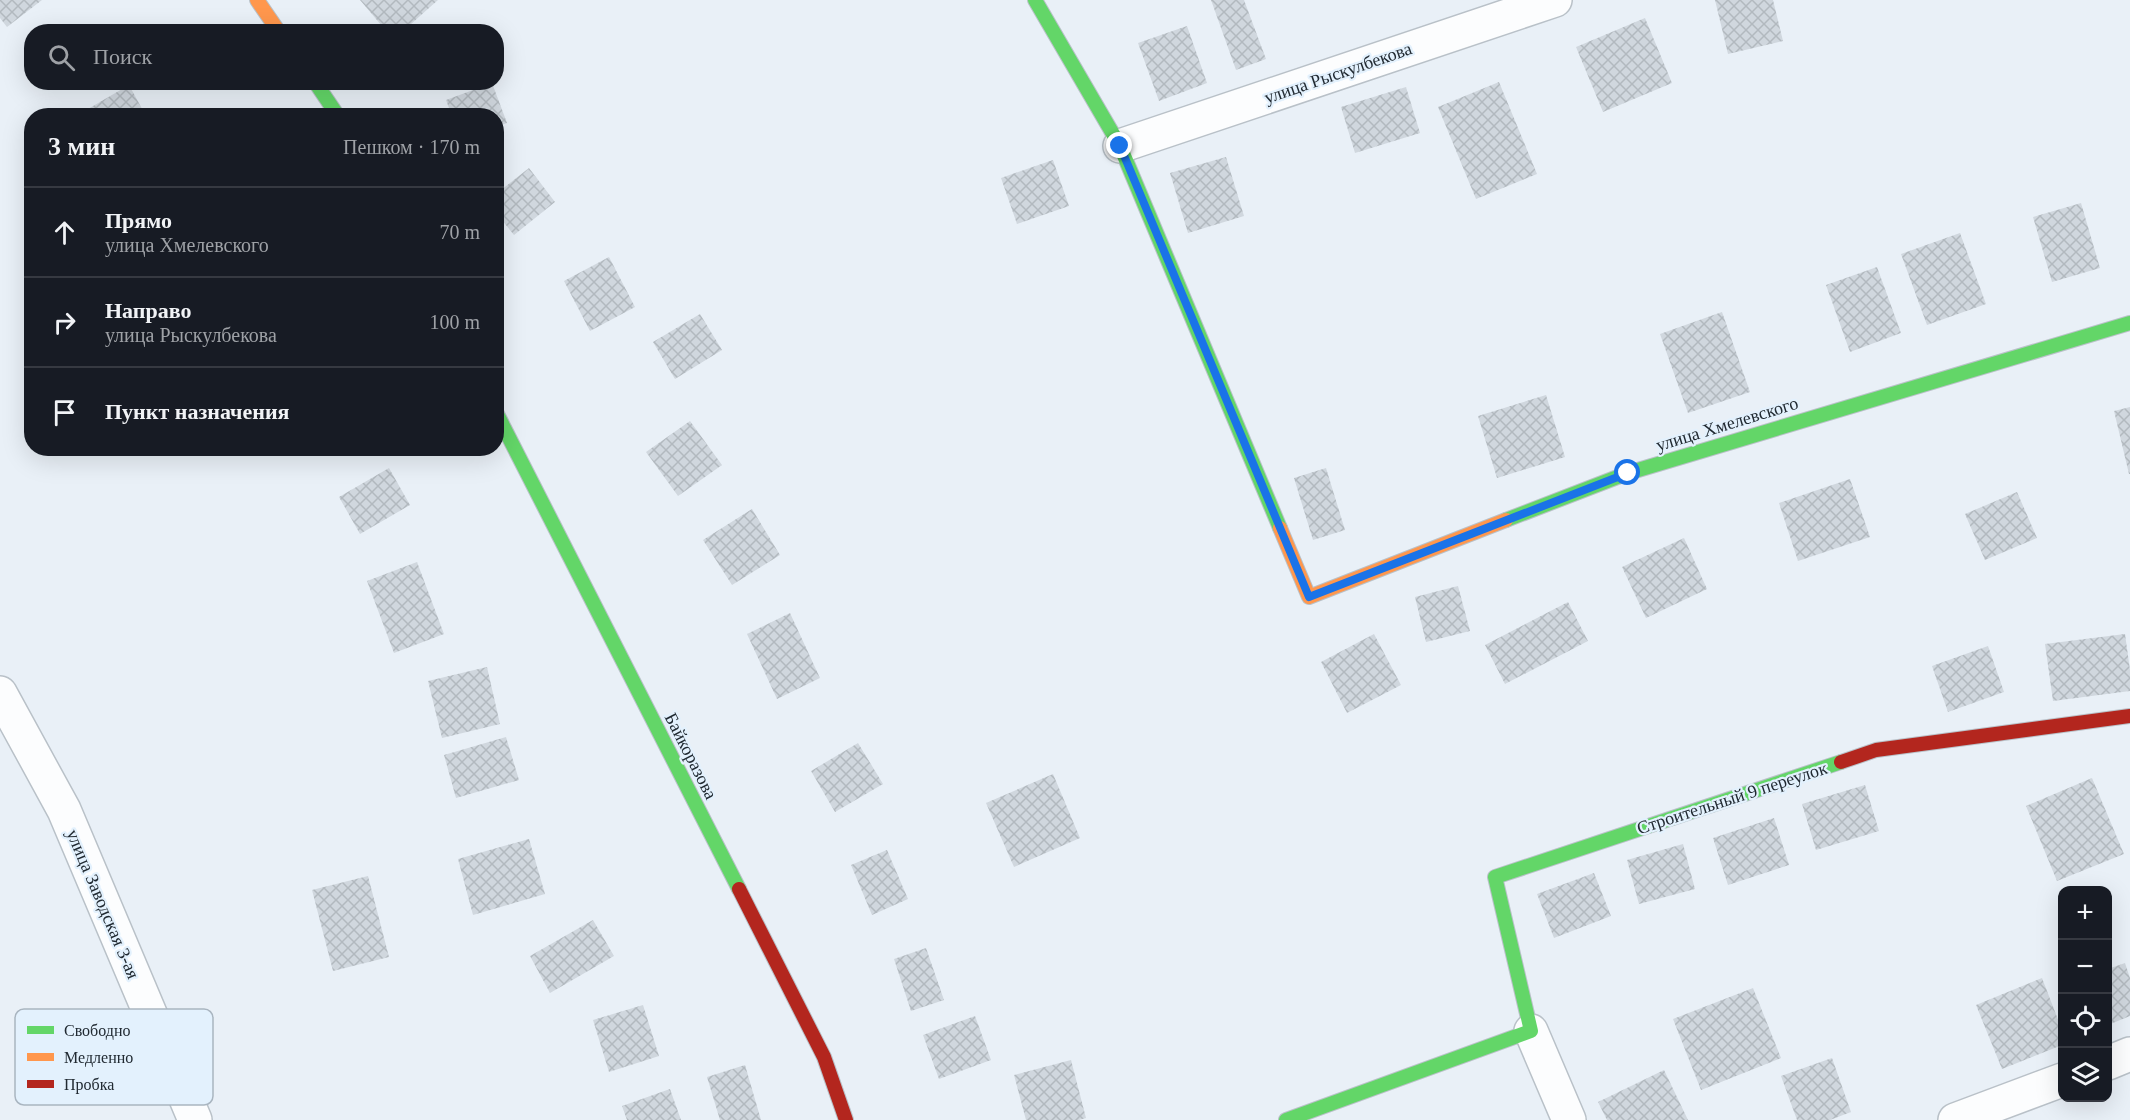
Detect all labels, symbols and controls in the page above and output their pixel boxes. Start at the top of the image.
search box [24,24,504,90]
street label: улица Рыскулбекова [1262,38,1414,108]
icon: search [45,41,78,74]
text: Поиск [93,44,152,69]
text: 3 мин [48,132,115,161]
route end [1106,132,1132,158]
text: Пешком · 170 m [343,136,480,158]
text: Прямо [105,208,172,233]
icon: ahead [48,216,81,249]
text: 70 m [439,221,480,243]
text: улица Хмелевского [105,234,269,256]
text: Направо [105,298,191,323]
icon: right [48,306,81,339]
text: 100 m [429,311,480,333]
text: улица Рыскулбекова [105,324,277,346]
street label: улица Хмелевского [1654,393,1800,455]
icon: arrive [48,396,81,429]
text: Пункт назначения [105,399,290,424]
route start [1614,459,1640,485]
street label: Байкоразова [661,710,721,802]
street label: Строительный 9 переулок [1634,758,1830,838]
street label: улица Заводская 3-ая [62,826,144,982]
map controls [2058,886,2112,1102]
button: + [2058,886,2112,940]
button: − [2058,940,2112,994]
button: locate [2058,994,2112,1048]
legend [15,1009,213,1105]
text: Свободно [64,1022,131,1040]
button: layers [2058,1048,2112,1102]
text: Медленно [64,1049,133,1067]
text: Пробка [64,1076,114,1094]

